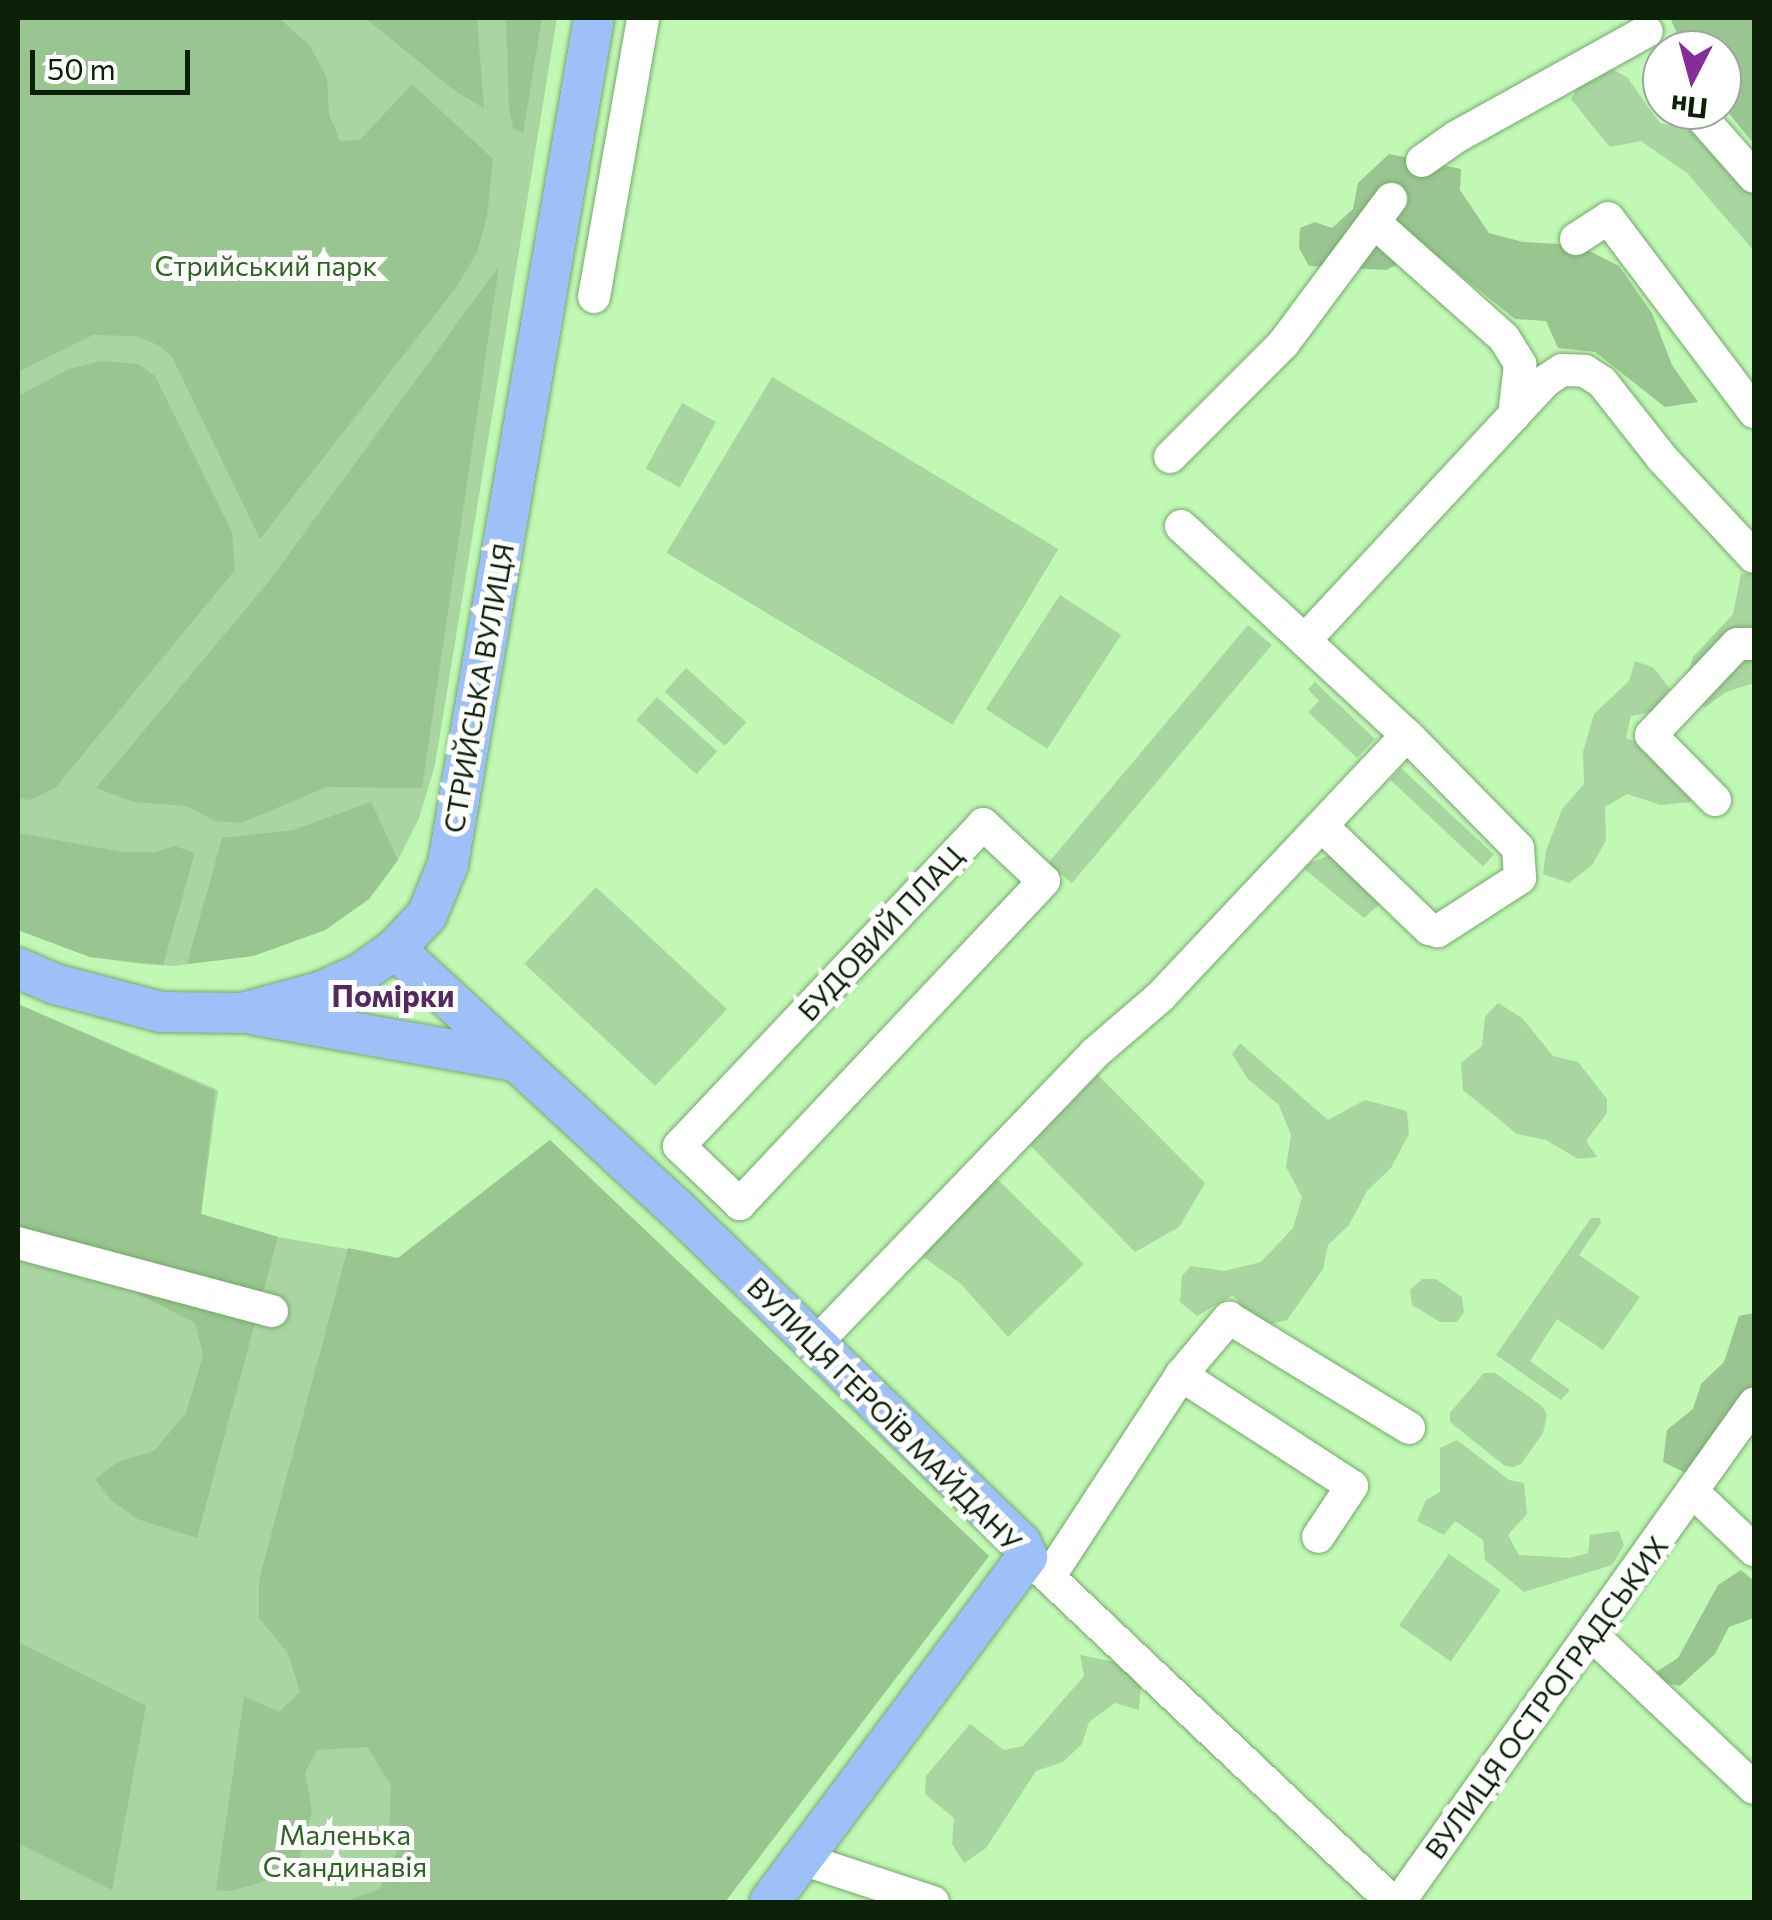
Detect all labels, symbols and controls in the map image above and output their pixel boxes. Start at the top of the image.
scale bar [35,30,195,92]
north arrow [1642,30,1742,130]
text: 50 m [47,49,116,86]
text: Пн [1669,89,1709,127]
park label: Стрийський парк [155,248,377,282]
street label: СТРИЙСЬКА ВУЛИЦЯ [436,541,520,835]
street label: БУДОВИЙ ПЛАЦ [791,839,969,1027]
district label: Помірки [332,977,454,1013]
street label: ВУЛИЦЯ ГЕРОЇВ МАЙДАНУ [741,1270,1029,1558]
street label: ВУЛИЦЯ ОСТРОГРАДСЬКИХ [1418,1529,1674,1865]
park label: Маленька Скандинавія [263,1817,427,1883]

